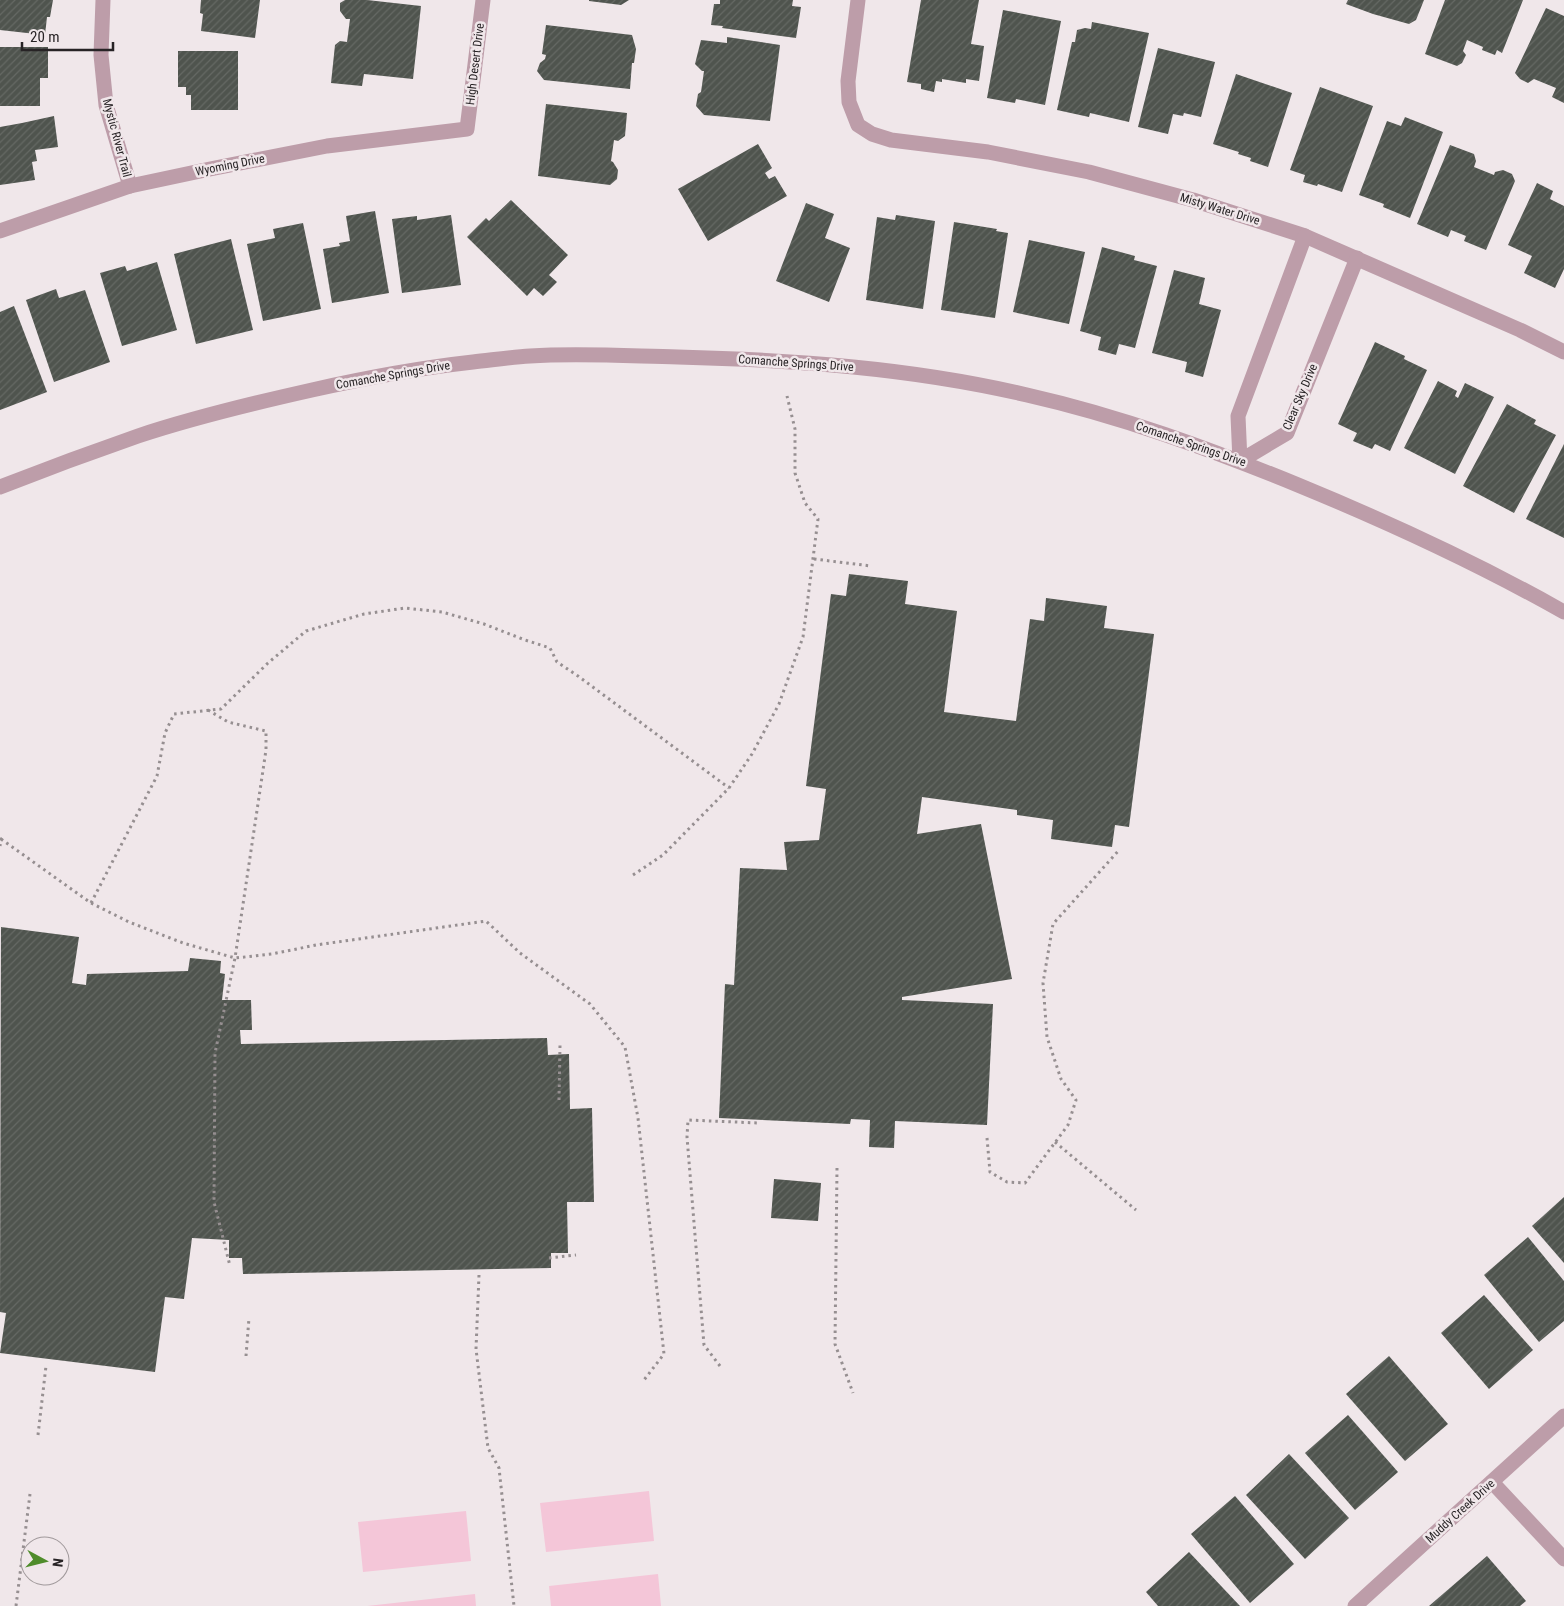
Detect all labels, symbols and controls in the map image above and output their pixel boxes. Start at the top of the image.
scale bar [22,20,114,52]
street label: High Desert Drive [463,22,487,106]
text: 20 m [30,28,60,46]
street label: Mystic River Trail [100,97,134,179]
street label: Wyoming Drive [194,151,266,179]
street label: Misty Water Drive [1178,190,1262,228]
street label: Comanche Springs Drive [738,352,855,374]
street label: Comanche Springs Drive [335,358,451,392]
street label: Clear Sky Drive [1280,361,1320,432]
street label: Comanche Springs Drive [1134,419,1248,470]
street label: Muddy Creek Drive [1423,1476,1498,1546]
north arrow [20,1536,70,1586]
text: N [49,1557,66,1568]

